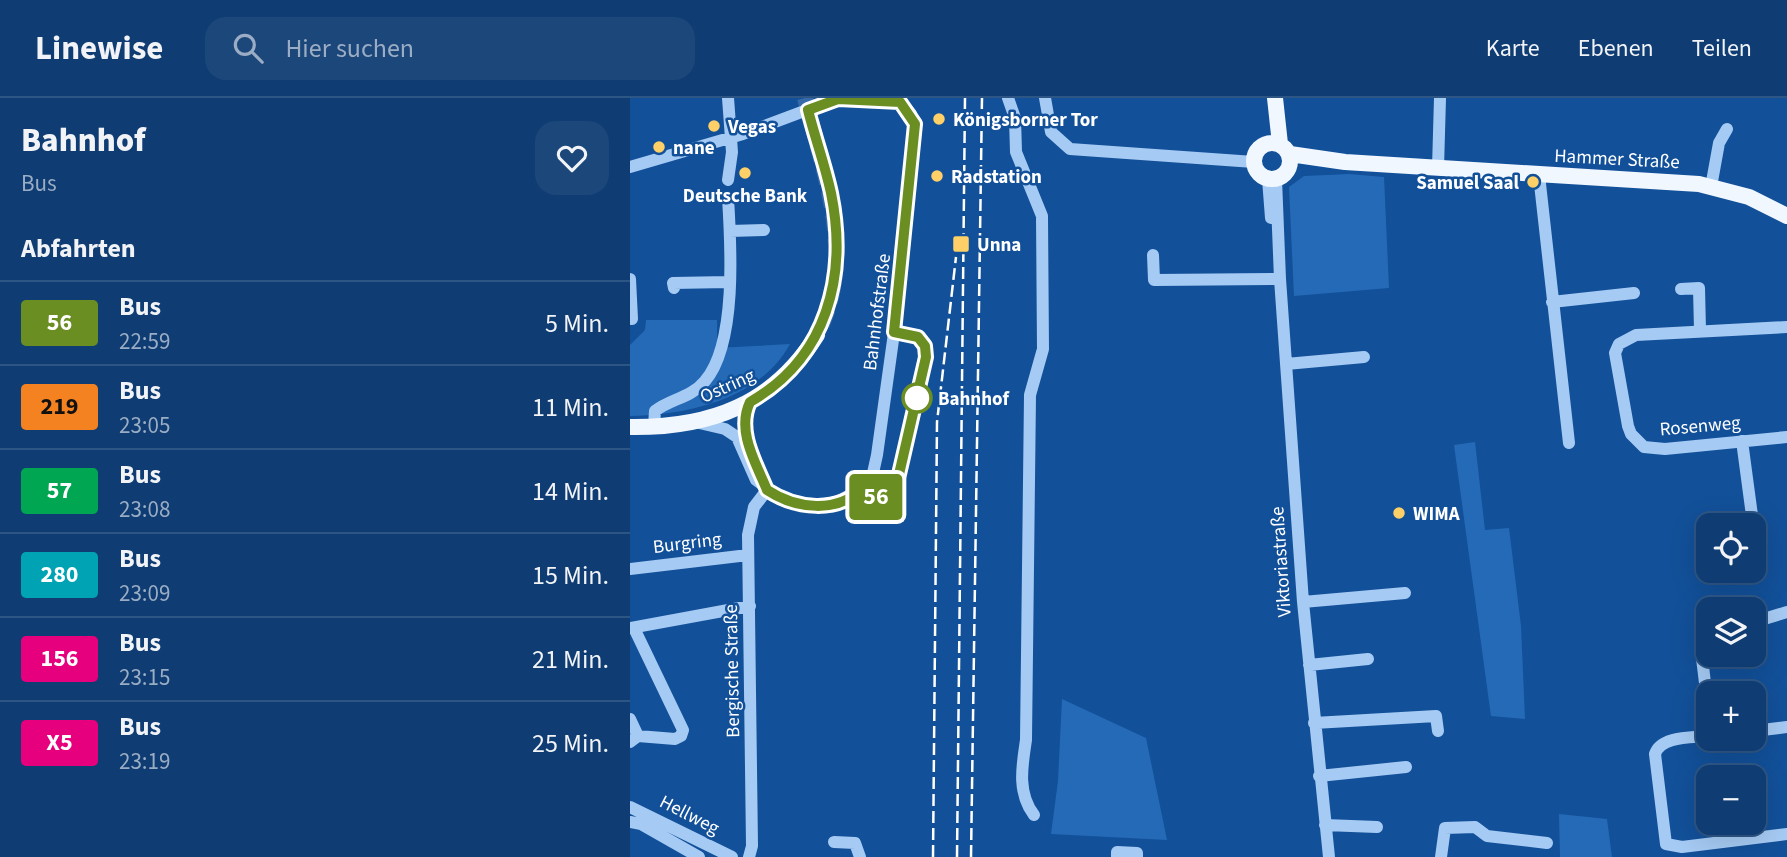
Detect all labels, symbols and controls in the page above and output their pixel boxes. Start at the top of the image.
search box [205,17,695,80]
text: Linewise [35,25,163,72]
icon: search [229,29,267,67]
text: Hier suchen [285,30,414,67]
text: Karte [1486,31,1540,66]
text: Ebenen [1578,31,1654,66]
text: Teilen [1692,31,1752,66]
place label: Königsborner Tor [953,107,1098,134]
marker: Königsborner Tor [931,111,947,127]
place label: Vegas [727,114,776,141]
text: Bahnhof [21,117,146,164]
marker: Vegas [706,118,722,134]
button: heart [535,121,609,195]
place label: nane [673,135,715,162]
marker: nane [651,139,667,155]
street label: Hammer Straße [1554,143,1680,176]
place label: Radstation [951,164,1042,191]
marker: Deutsche Bank [737,165,753,181]
text: Bus [21,167,57,200]
marker: Radstation [929,168,945,184]
place label: Samuel Saal [1416,170,1520,197]
marker: Samuel Saal [1525,174,1541,190]
place label: Deutsche Bank [683,183,808,210]
text: Abfahrten [21,230,136,267]
place label: Unna [977,232,1021,259]
marker: Unna [951,234,971,254]
street label: Bahnhofstraße [857,252,898,372]
text: Bus [119,288,161,325]
text: 56 [47,305,72,340]
text: 5 Min. [545,305,609,342]
text: 22:59 [119,325,170,358]
street label: Ostring [696,362,760,410]
text: Bus [119,372,161,409]
marker: Bahnhof [902,383,932,413]
place label: Bahnhof [938,386,1011,413]
text: 219 [40,389,79,424]
text: 11 Min. [532,389,609,426]
text: 23:05 [119,409,170,442]
street label: Rosenweg [1659,409,1742,443]
text: Bus [119,456,161,493]
text: 57 [47,473,72,508]
text: 14 Min. [532,473,609,510]
line badge: 56 [845,474,908,520]
text: 56 [863,479,889,514]
text: 23:08 [119,493,170,526]
place label: WIMA [1413,501,1460,528]
marker: WIMA [1391,505,1407,521]
street label: Viktoriastraße [1264,506,1299,618]
map controls [1696,513,1766,835]
button: locate [1696,513,1766,583]
street label: Burgring [651,526,723,561]
text: Bus [119,540,161,577]
text: 280 [40,557,79,592]
text: 15 Min. [532,557,609,594]
text: 23:09 [119,577,170,610]
button: layers [1696,597,1766,667]
street label: Bergische Straße [718,604,747,738]
text: Bus [119,624,161,661]
text: 156 [40,641,79,676]
text: 21 Min. [532,641,609,678]
text: 23:15 [119,661,170,694]
button: + [1696,681,1766,751]
text: Bus [119,708,161,745]
text: X5 [46,725,73,760]
text: 25 Min. [532,725,609,762]
text: 23:19 [119,745,170,778]
button: − [1696,765,1766,835]
street label: Hellweg [655,789,724,842]

